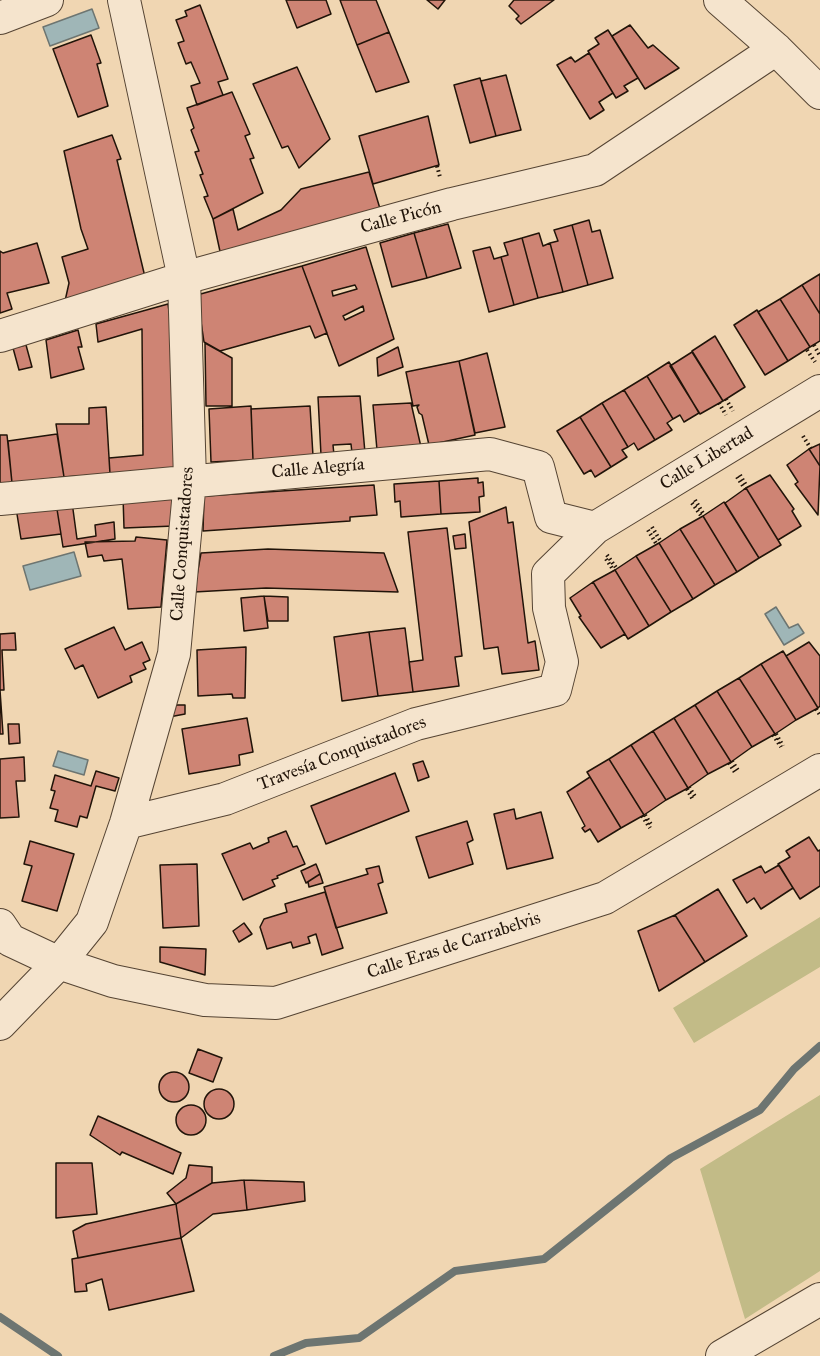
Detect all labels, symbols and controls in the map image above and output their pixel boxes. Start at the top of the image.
street label: Calle Picón [358,197,444,239]
street label: Calle Libertad [656,423,758,495]
street label: Calle Alegría [271,454,365,484]
street label: Calle Conquistadores [167,466,199,622]
street label: Travesía Conquistadores [255,712,429,796]
street label: Calle Eras de Carrabelvis [365,908,543,984]

